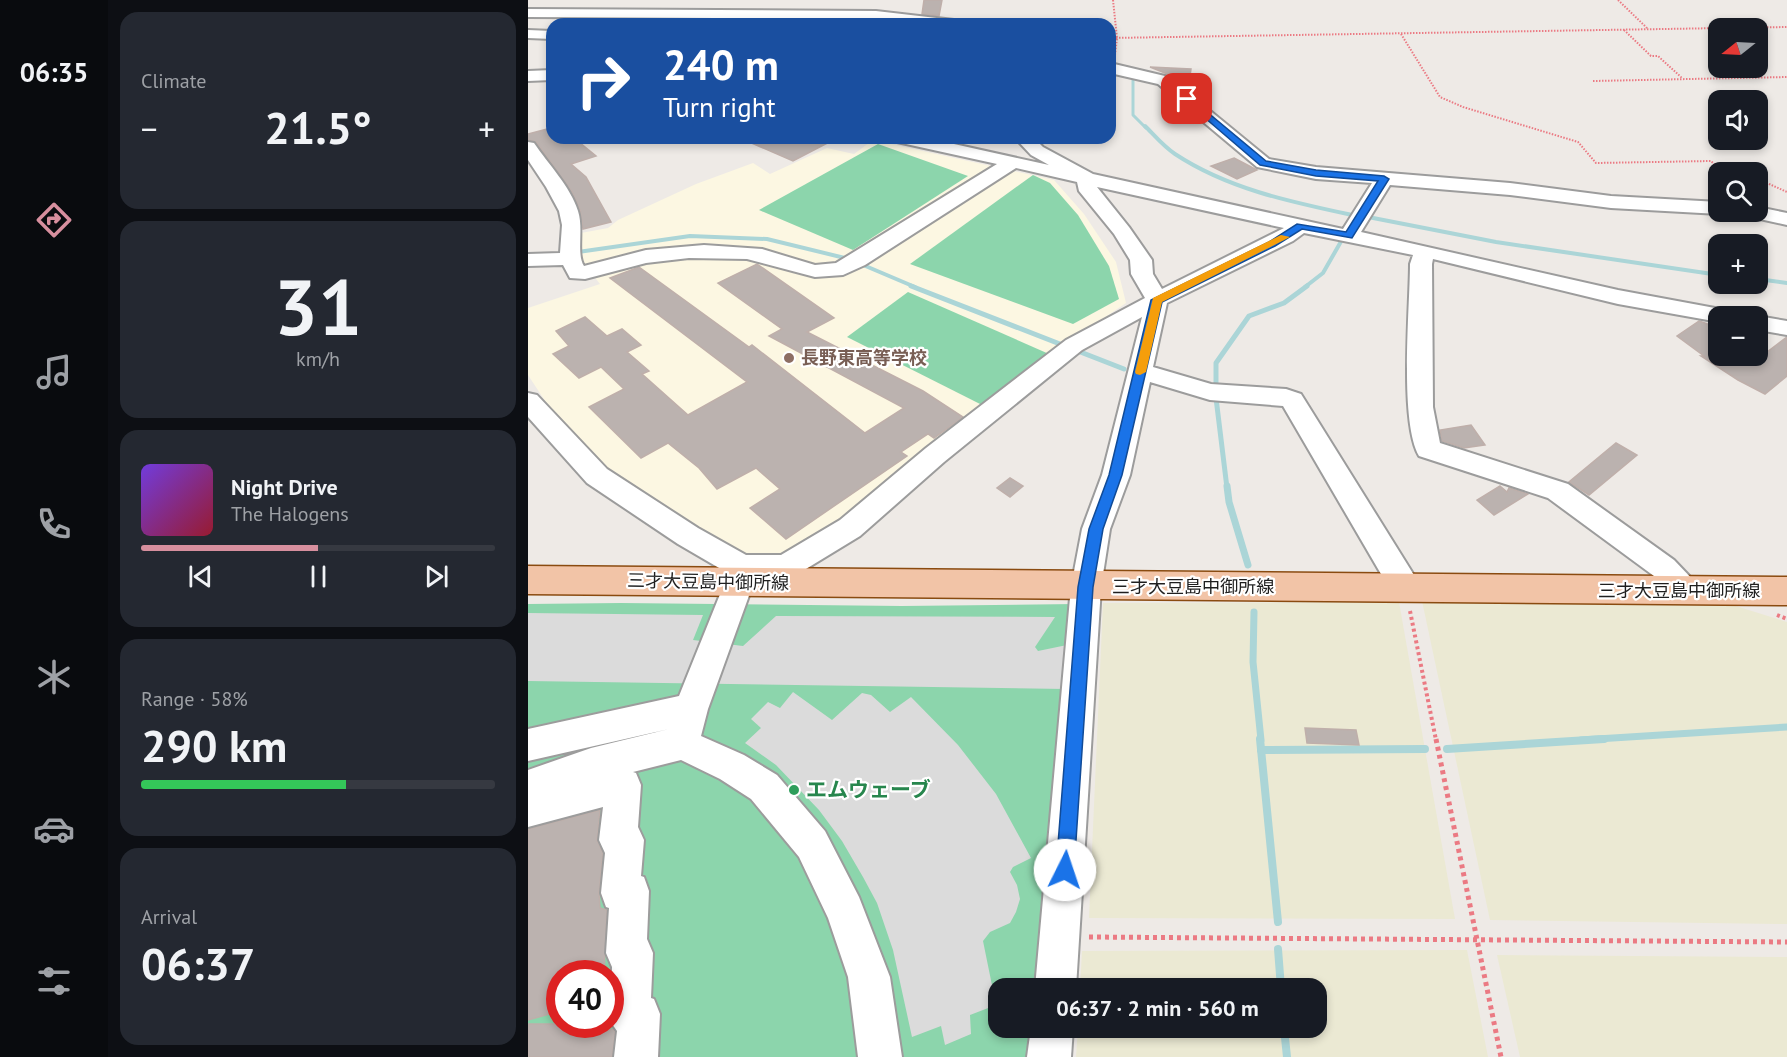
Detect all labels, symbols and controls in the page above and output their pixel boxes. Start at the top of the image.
north arrow [1708,18,1768,78]
map controls [1708,18,1768,366]
text: 240 m [663,37,779,92]
icon: right [564,42,642,120]
text: 06:35 [20,55,88,89]
text: Climate [141,68,207,94]
pin [1161,73,1212,124]
icon: arrive [1170,82,1203,115]
text: Turn right [663,90,776,124]
button: sound [1708,90,1768,150]
text: 21.5° [264,98,372,156]
text: − [141,107,158,150]
text: + [478,107,495,150]
button: search [1708,162,1768,222]
icon: directions [33,199,75,241]
button: + [1708,234,1768,294]
text: 31 [274,256,362,357]
button: − [1708,306,1768,366]
text: km/h [296,346,340,372]
place label: 長野東高等学校 [801,346,927,369]
icon: music [33,351,75,393]
marker: 長野東高等学校 [782,351,796,365]
text: Night Drive [231,473,338,501]
text: The Halogens [231,501,349,527]
icon: phone [33,503,75,545]
icon: previous [184,560,217,593]
icon: pause [302,560,335,593]
icon: next [420,560,453,593]
street label: 三才大豆島中御所線 [627,569,789,594]
street label: 三才大豆島中御所線 [1112,575,1274,598]
street label: 三才大豆島中御所線 [1598,579,1760,602]
icon: climate [33,656,75,698]
text: Range · 58% [141,686,248,712]
text: 290 km [141,716,287,774]
place label: エムウェーブ [806,776,931,803]
marker: エムウェーブ [787,783,801,797]
icon: car [33,808,75,850]
position arrow [1033,838,1097,902]
text: Arrival [141,904,197,930]
text: 06:37 [141,934,255,992]
icon: filters [33,960,75,1002]
speed limit sign: 40 [546,960,624,1038]
text: 06:37 · 2 min · 560 m [1056,994,1259,1022]

